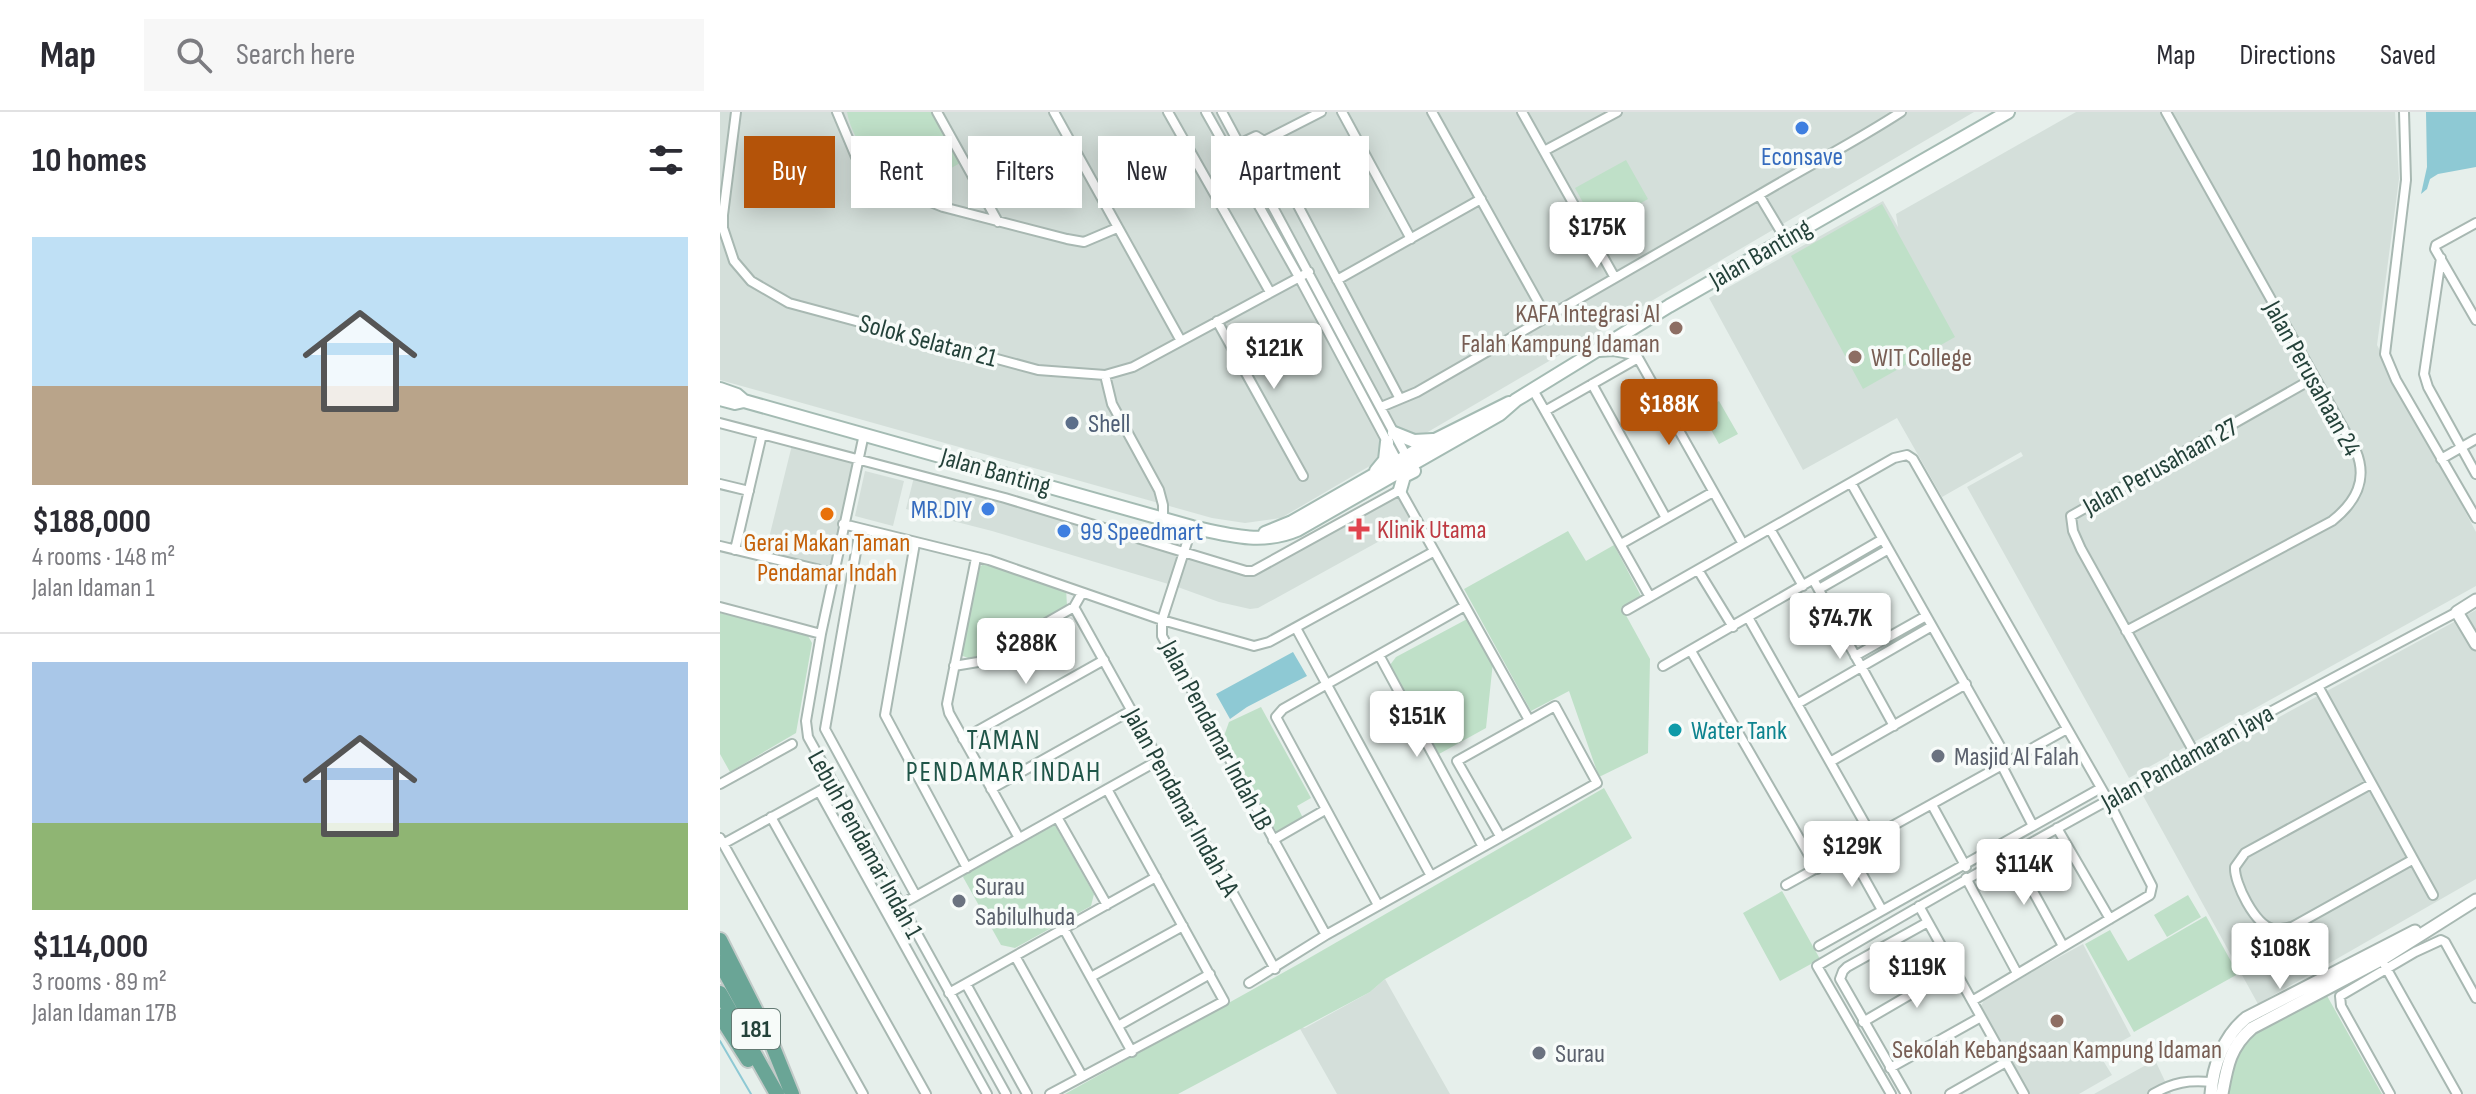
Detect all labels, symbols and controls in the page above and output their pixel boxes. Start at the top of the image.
search box [144,19,704,91]
text: Map [40,33,96,78]
icon: search [172,33,216,77]
text: Search here [236,37,355,73]
text: Map [2157,39,2196,72]
text: Directions [2240,39,2336,72]
text: Saved [2380,39,2436,72]
marker: Econsave [1793,119,1811,137]
chip: Buy [744,136,835,208]
chip: Rent [851,136,952,208]
chip: Filters [968,136,1082,208]
chip: New [1098,136,1195,208]
chip: Apartment [1211,136,1369,208]
icon: filters [644,138,688,182]
text: 10 homes [32,140,147,181]
place label: Econsave [1761,142,1843,173]
pin: $175K [1541,202,1653,270]
text: $175K [1568,212,1626,243]
street label: Jalan Banting [1703,213,1817,296]
icon: home [288,289,432,433]
street label: Jalan Perusahaan 24 [2256,295,2367,462]
place label: KAFA Integrasi Al Falah Kampung Idaman [1461,299,1660,360]
street label: Solok Selatan 21 [856,308,1000,375]
marker: KAFA Integrasi Al Falah Kampung Idaman [1667,319,1685,337]
pin: $121K [1218,323,1330,391]
text: $121K [1245,333,1303,364]
place label: WIT College [1871,343,1972,374]
marker: WIT College [1846,348,1864,366]
pin: $188K [1613,379,1725,447]
text: $188K [1639,389,1699,420]
place label: Shell [1088,409,1130,440]
street label: Jalan Perusahaan 27 [2077,412,2244,523]
marker: Shell [1063,414,1081,432]
street label: Jalan Banting [936,442,1054,503]
place label: MR.DIY [911,495,972,526]
marker: MR.DIY [979,500,997,518]
text: $188,000 [32,501,151,542]
marker: Gerai Makan Taman Pendamar Indah [818,505,836,523]
place label: Klinik Utama [1377,515,1486,546]
place label: 99 Speedmart [1080,517,1203,548]
marker: Klinik Utama [1348,518,1370,540]
marker: 99 Speedmart [1055,522,1073,540]
place label: Gerai Makan Taman Pendamar Indah [744,528,910,589]
text: 4 rooms · 148 m² [32,542,175,573]
text: Jalan Idaman 1 [32,573,155,604]
pin: $74.7K [1775,593,1905,661]
text: $74.7K [1808,603,1872,634]
pin: $288K [970,618,1082,686]
text: $288K [995,628,1057,659]
street label: Jalan Pendamar Indah 1B [1152,635,1279,836]
pin: $151K [1361,691,1473,759]
street label: Jalan Pandamaran Jaya [2095,698,2279,819]
text: $151K [1388,701,1446,732]
street label: Jalan Pendamar Indah 1A [1116,702,1246,903]
icon: home [288,714,432,858]
place label: Water Tank [1691,716,1787,747]
marker: Water Tank [1666,721,1684,739]
district label: TAMAN PENDAMAR INDAH [906,724,1102,789]
place label: Masjid Al Falah [1954,742,2079,773]
street label: Lebuh Pendamar Indah 1 [800,745,929,944]
marker: Masjid Al Falah [1929,747,1947,765]
pin: $129K [1796,821,1908,889]
text: $129K [1822,831,1882,862]
pin: $114K [1968,839,2080,907]
text: $114K [1995,849,2053,880]
place label: Surau Sabilulhuda [975,872,1075,933]
marker: Surau Sabilulhuda [950,892,968,910]
pin: $108K [2224,923,2336,991]
text: $114,000 [32,926,148,967]
text: $108K [2250,933,2310,964]
pin: $119K [1861,942,1973,1010]
text: $119K [1888,952,1946,983]
text: 3 rooms · 89 m² [32,967,167,998]
text: Jalan Idaman 17B [32,998,177,1029]
road number: 181 [732,1009,780,1049]
marker: Sekolah Kebangsaan Kampung Idaman [2048,1012,2066,1030]
place label: Sekolah Kebangsaan Kampung Idaman [1892,1035,2222,1066]
place label: Surau [1555,1039,1605,1070]
marker: Surau [1530,1044,1548,1062]

